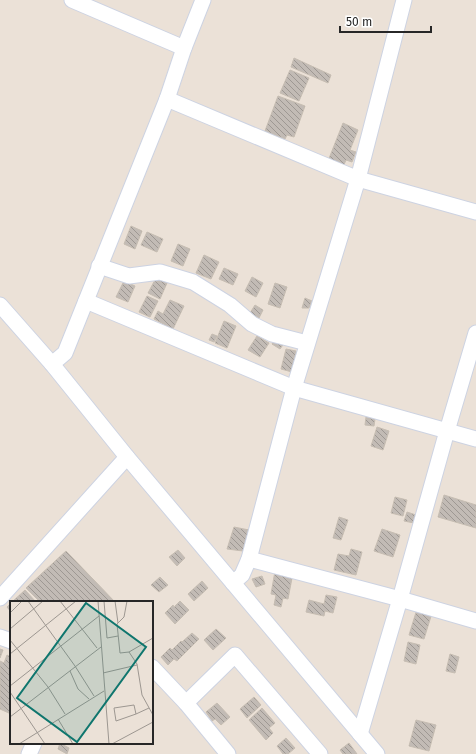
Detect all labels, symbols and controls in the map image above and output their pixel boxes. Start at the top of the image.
scale bar [340,8,431,34]
text: 50 m [346,15,372,29]
inset map [10,601,153,744]

